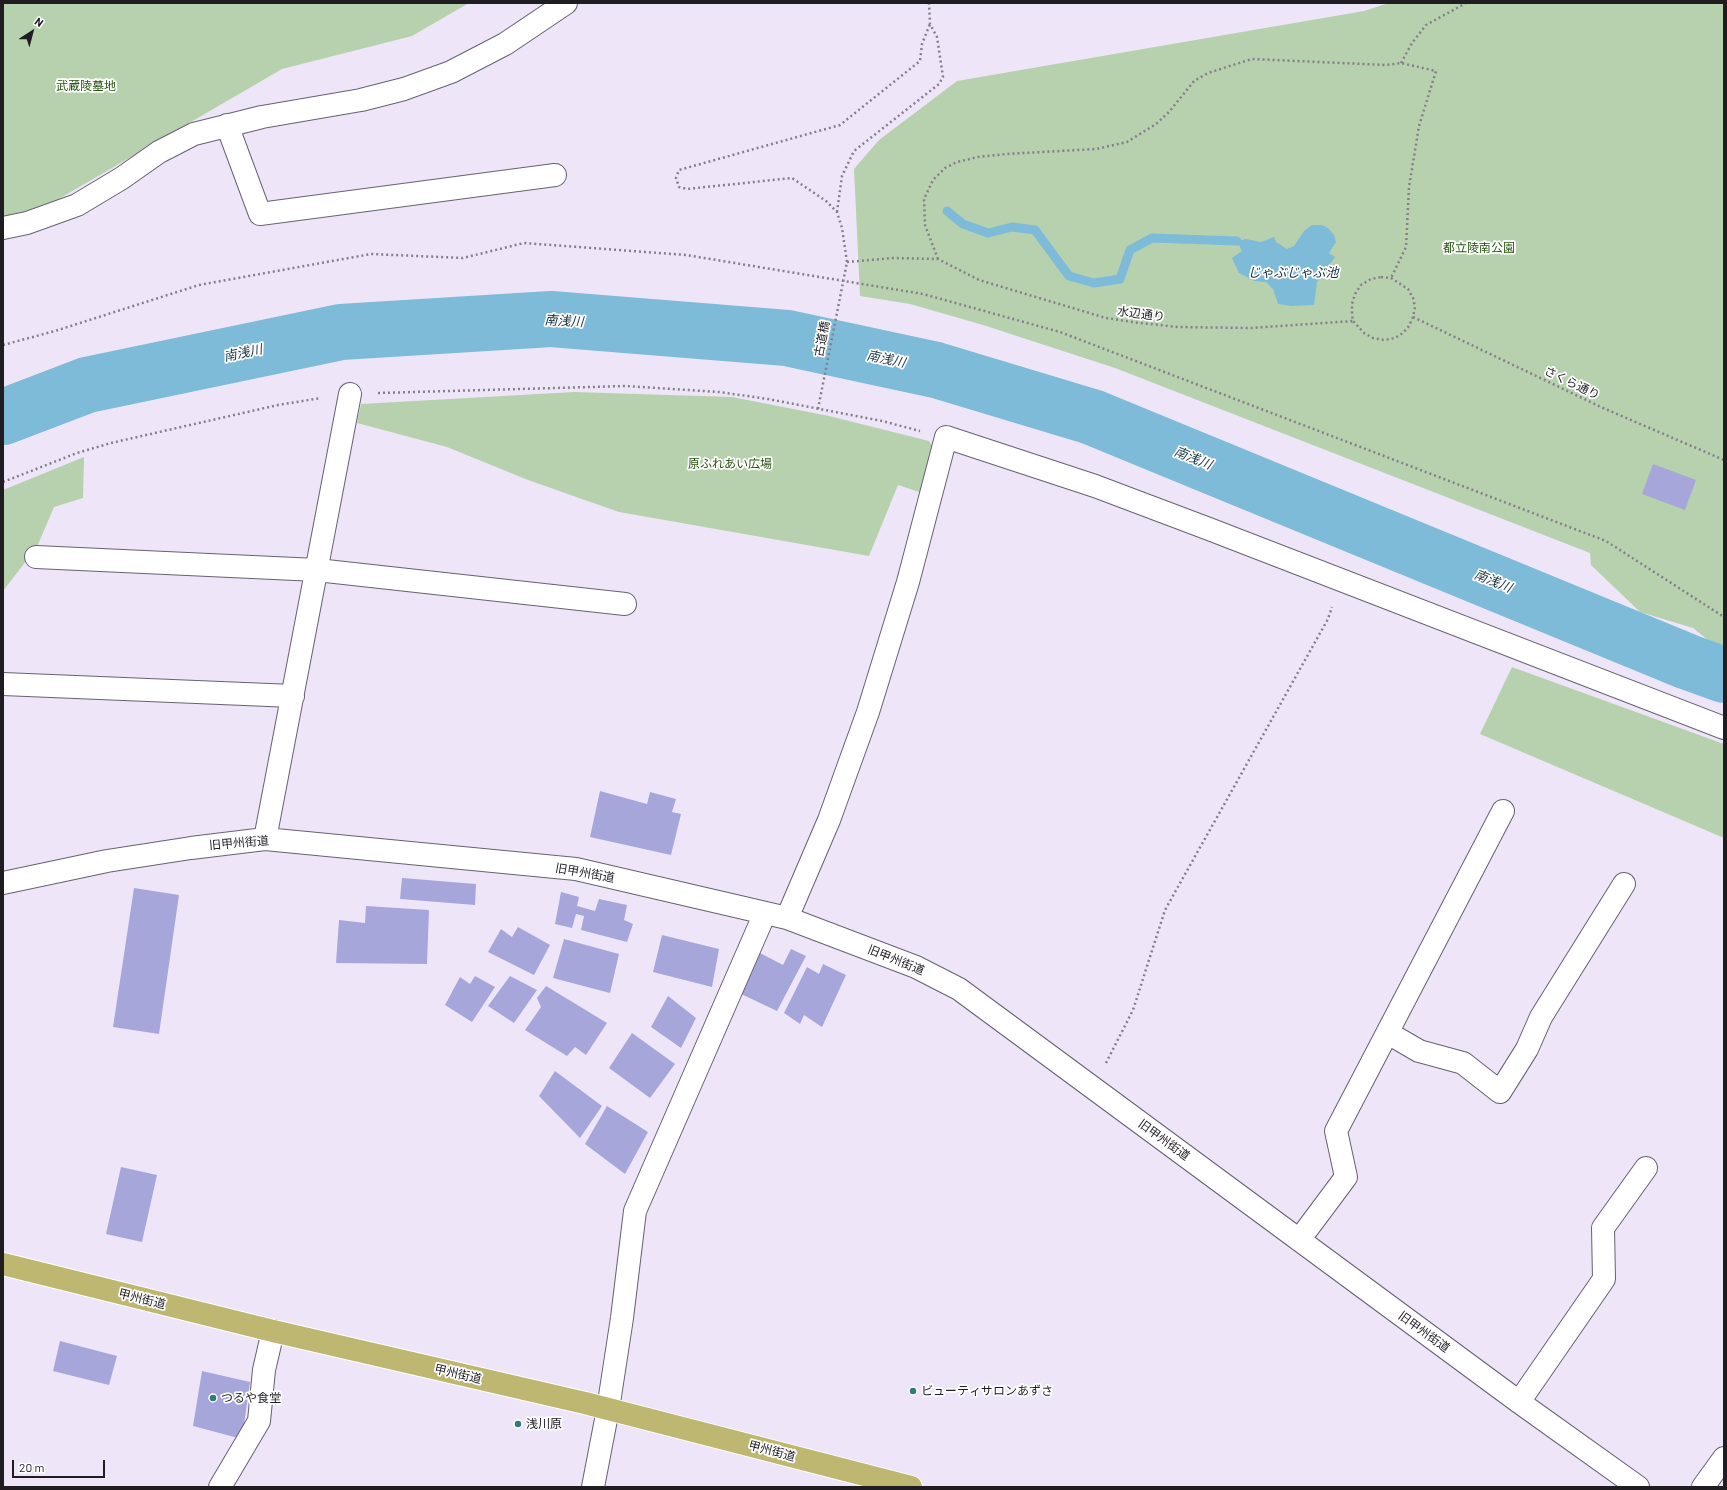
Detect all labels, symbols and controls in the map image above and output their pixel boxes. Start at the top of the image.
north arrow [12,12,52,52]
text: N [33,14,46,29]
park label: 武蔵陵墓地 [56,79,116,93]
park label: 都立陵南公園 [1443,241,1515,255]
water label: じゃぶじゃぶ池 [1248,265,1338,281]
street label: 水辺通り [1116,304,1166,324]
water label: 南浅川 [544,312,584,330]
street label: 古道橋 [811,320,833,358]
water label: 南浅川 [222,341,264,365]
water label: 南浅川 [865,347,907,371]
street label: さくら通り [1542,363,1602,403]
water label: 南浅川 [1172,443,1214,473]
park label: 原ふれあい広場 [688,457,772,471]
water label: 南浅川 [1472,566,1514,596]
street label: 旧甲州街道 [208,833,270,853]
street label: 旧甲州街道 [554,861,616,885]
street label: 旧甲州街道 [865,942,927,978]
street label: 旧甲州街道 [1135,1117,1193,1163]
street label: 甲州街道 [117,1286,167,1312]
street label: 旧甲州街道 [1395,1309,1453,1355]
street label: 甲州街道 [433,1362,483,1386]
place label: ビューティサロンあずさ [921,1384,1053,1398]
marker: ビューティサロンあずさ [908,1386,918,1396]
place label: つるや食堂 [221,1391,281,1405]
marker: つるや食堂 [208,1393,218,1403]
place label: 浅川原 [526,1417,562,1431]
marker: 浅川原 [513,1419,523,1429]
street label: 甲州街道 [747,1438,797,1464]
scale bar [14,1452,107,1478]
text: 20 m [19,1460,45,1474]

